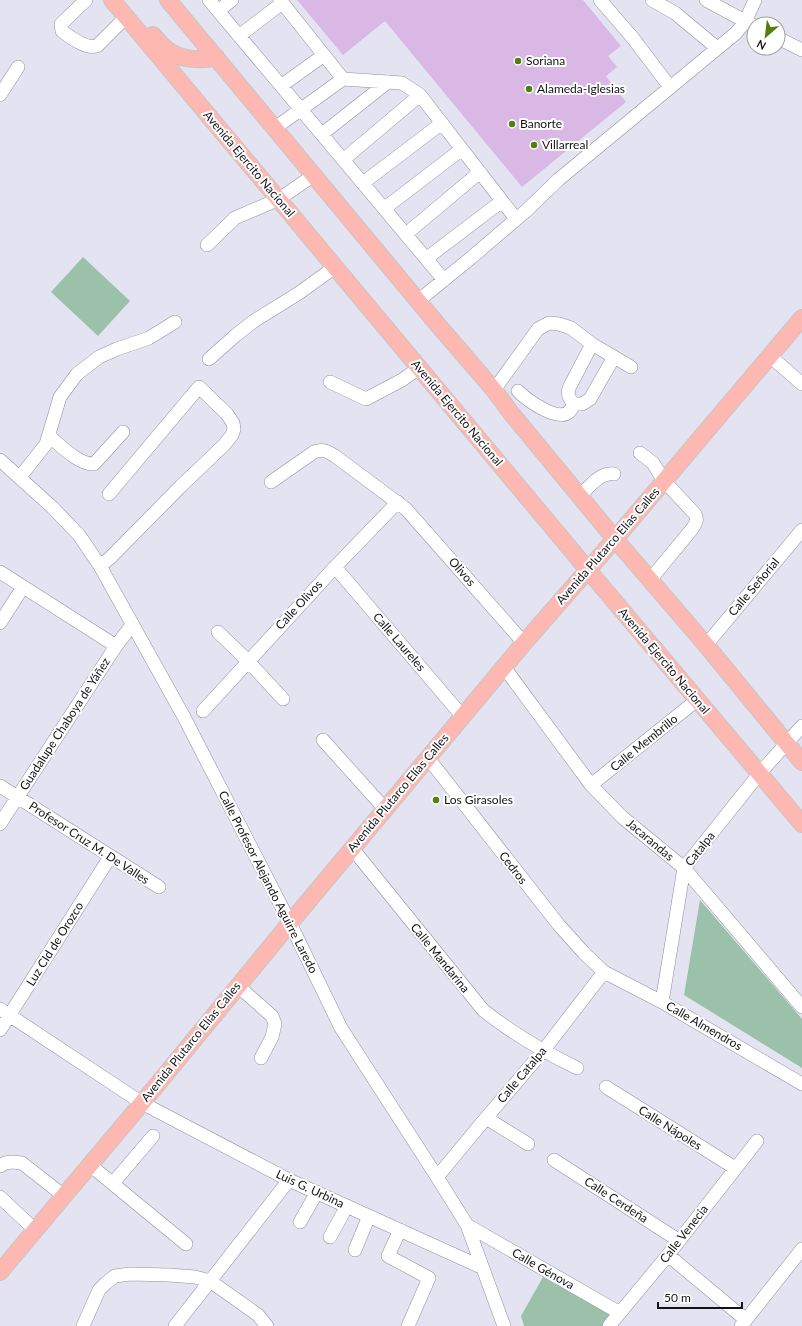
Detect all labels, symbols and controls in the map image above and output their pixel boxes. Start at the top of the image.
north arrow [746,16,786,56]
text: N [754,38,768,53]
place label: Soriana [526,53,565,68]
marker: Soriana [513,56,523,66]
place label: Alameda-Iglesias [537,81,625,96]
marker: Alameda-Iglesias [524,84,534,94]
street label: Avenida Ejercito Nacional [201,107,298,220]
place label: Banorte [520,116,562,131]
marker: Banorte [507,119,517,129]
place label: Villarreal [542,137,588,152]
marker: Villarreal [529,140,539,150]
street label: Avenida Ejercito Nacional [409,356,506,469]
street label: Avenida Plutarco Elías Calles [553,484,662,607]
street label: Olivos [446,554,479,589]
street label: Calle Señorial [725,555,782,619]
street label: Calle Olivos [272,577,325,633]
street label: Avenida Ejercito Nacional [616,604,713,717]
street label: Calle Laureles [370,609,429,674]
street label: Guadalupe Chaboya de Yáñez [16,654,113,793]
street label: Calle Membrillo [607,711,681,774]
street label: Avenida Plutarco Elías Calles [344,730,452,855]
street label: Calle Profesor Alejando Aguirre Laredo [216,788,321,976]
place label: Los Girasoles [444,792,513,807]
marker: Los Girasoles [431,795,441,805]
street label: Profesor Cruz M. De Valles [26,798,152,887]
street label: Jacarandas [624,815,677,864]
street label: Catalpa [681,828,718,869]
street label: Cedros [496,848,531,887]
street label: Luz CId de Orozco [23,899,87,988]
street label: Calle Mandarina [408,920,473,996]
street label: Avenida Plutarco Elías Calles [138,979,244,1105]
street label: Calle Almendros [664,998,745,1053]
street label: Calle Catalpa [494,1044,549,1106]
street label: Calle Nápoles [636,1102,705,1153]
street label: Luis G. Urbina [274,1166,347,1211]
street label: Calle Cerdeña [582,1173,651,1226]
street label: Calle Venecia [656,1202,711,1266]
street label: Calle Génova [509,1245,577,1292]
scale bar [658,1284,742,1310]
text: 50 m [664,1290,691,1305]

